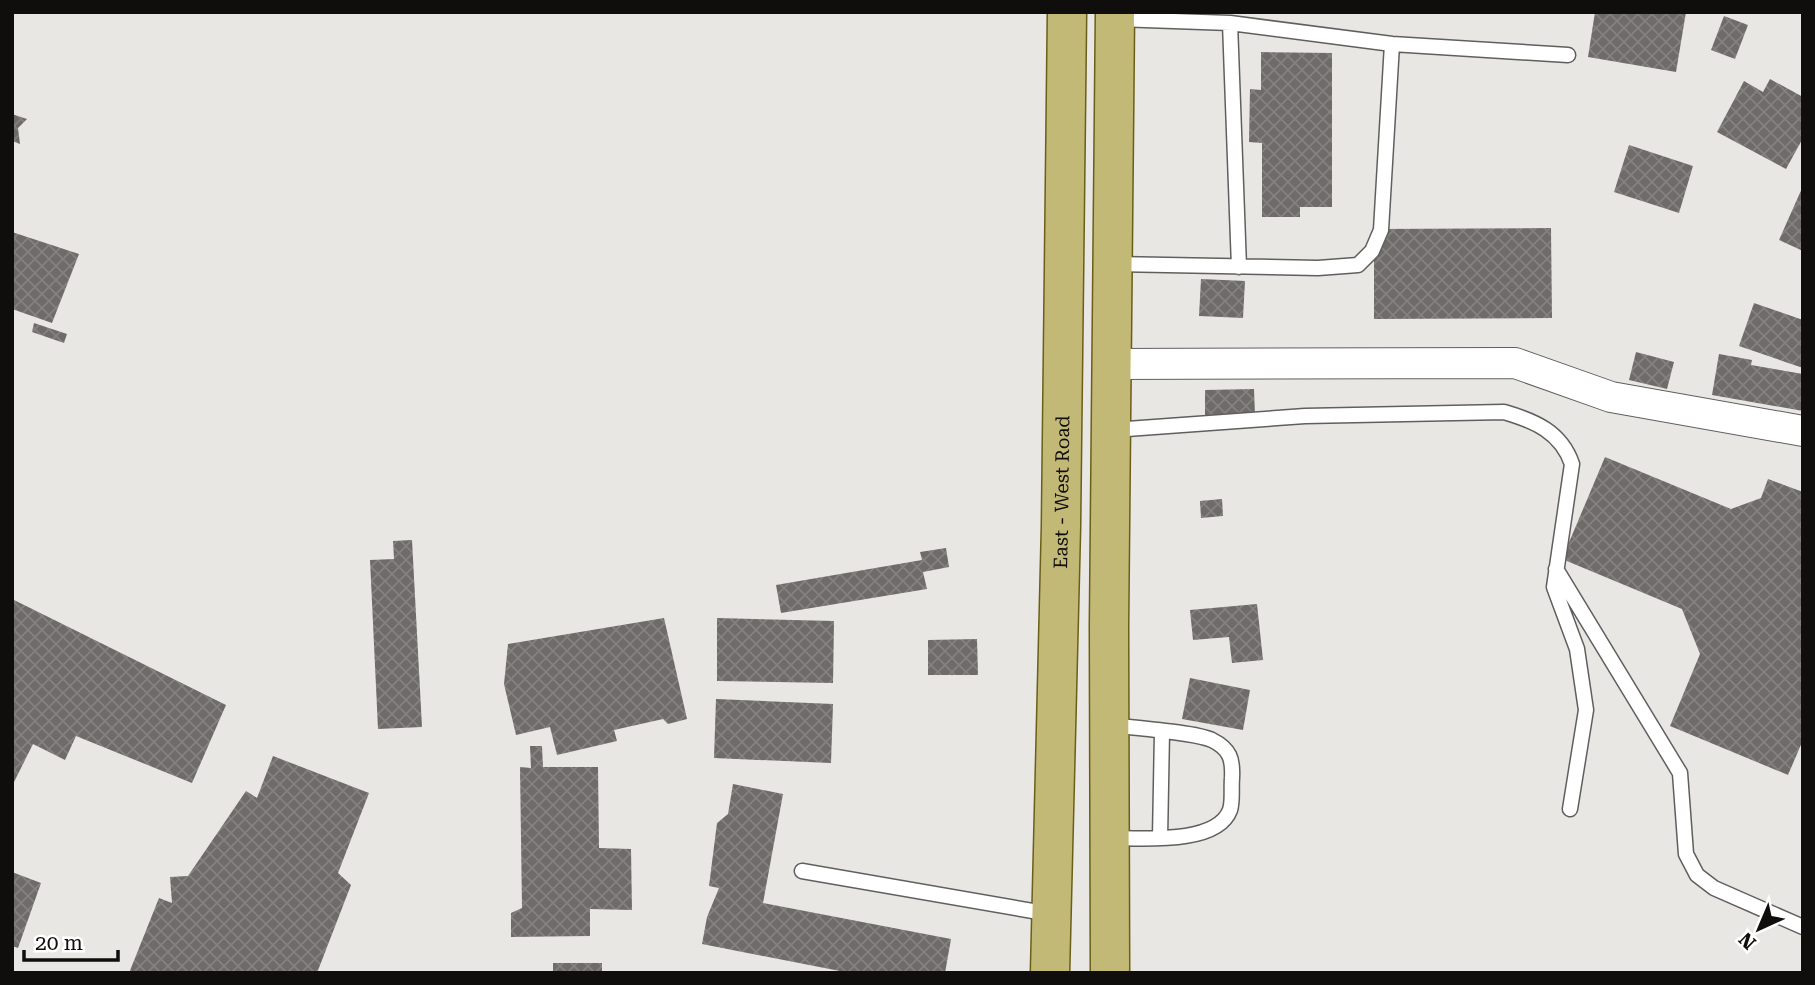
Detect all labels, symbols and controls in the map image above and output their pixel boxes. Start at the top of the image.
street label: East - West Road [1048,415,1074,569]
north arrow [1724,894,1794,964]
scale bar [24,918,119,962]
text: N [1734,927,1761,954]
text: 20 m [35,931,83,955]

